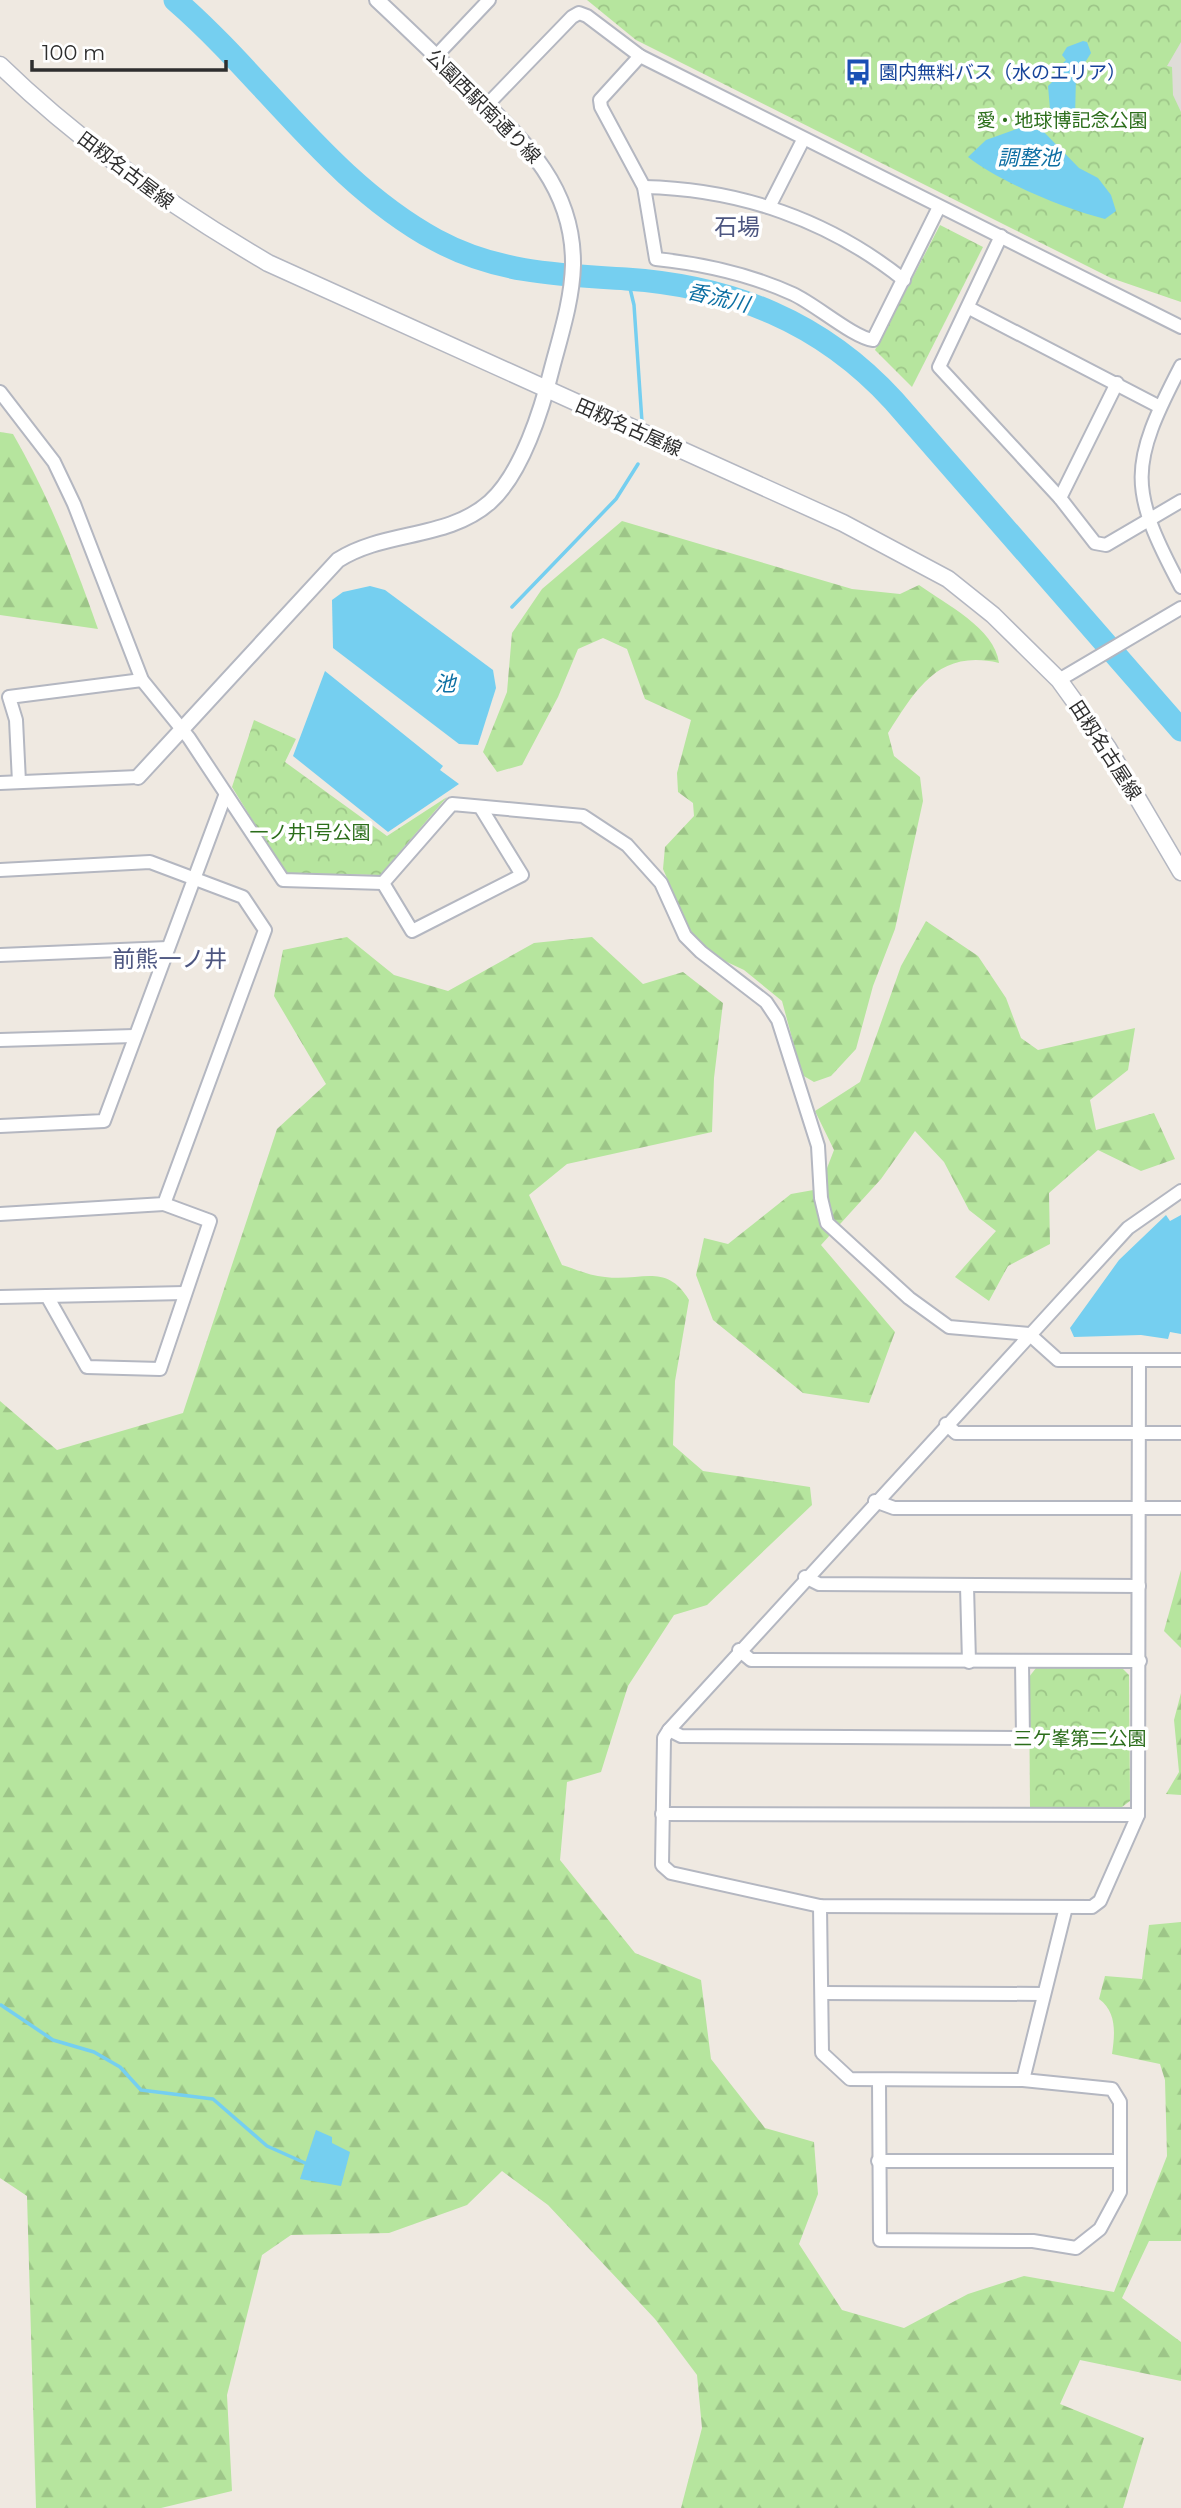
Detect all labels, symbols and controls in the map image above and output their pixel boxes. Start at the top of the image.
scale bar [32,28,226,72]
text: 100 m [42,40,105,65]
street label: 公園西駅南通り線 [422,44,546,168]
bus stop icon: 園内無料バス（水のエリア） [843,57,873,87]
place label: 園内無料バス（水のエリア） [879,61,1126,84]
park label: 愛・地球博記念公園 [976,109,1148,132]
street label: 田籾名古屋線 [73,127,178,214]
water label: 調整池 [998,145,1062,170]
district label: 石場 [714,213,760,241]
water label: 香流川 [685,278,754,317]
street label: 田籾名古屋線 [572,394,686,461]
water label: 池 [435,671,458,696]
street label: 田籾名古屋線 [1065,696,1146,804]
park label: 一ノ井1号公園 [250,821,370,844]
district label: 前熊一ノ井 [113,945,228,973]
park label: 三ケ峯第二公園 [1013,1727,1147,1750]

